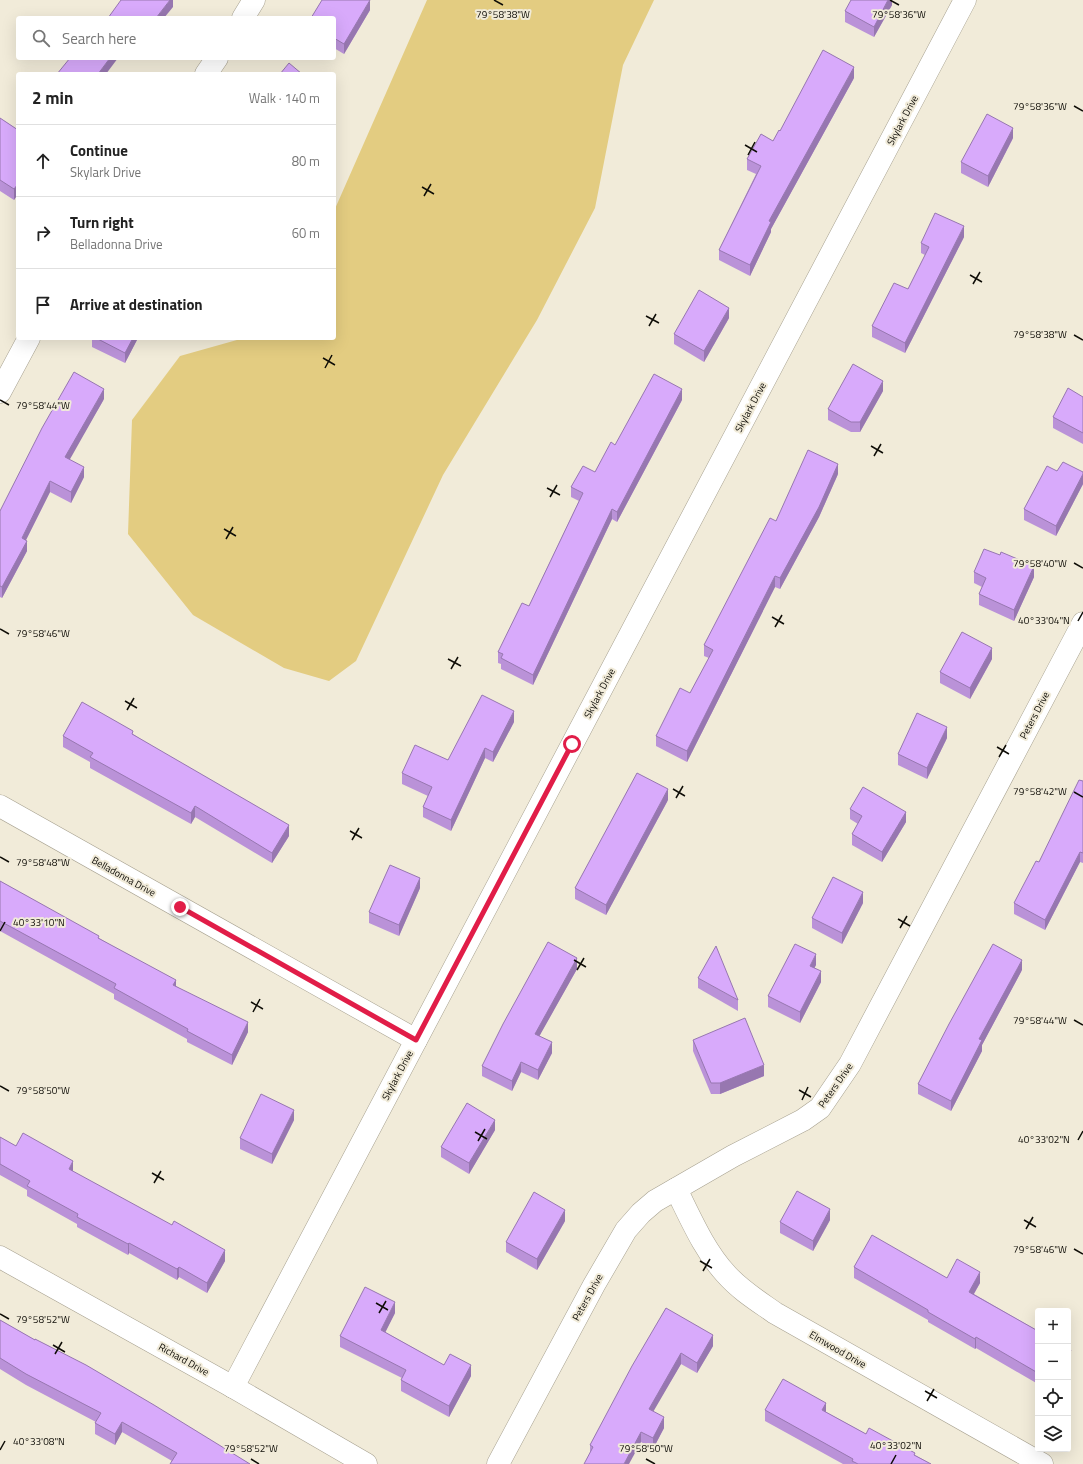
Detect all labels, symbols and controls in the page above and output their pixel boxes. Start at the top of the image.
text: 79°58'38"W [476,7,530,22]
text: 79°58'36"W [872,7,926,22]
search box [16,16,336,60]
icon: search [30,27,52,49]
text: Search here [62,27,136,50]
text: 2 min [32,85,73,111]
text: Walk · 140 m [249,88,320,108]
street label: Skylark Drive [883,93,922,148]
text: 79°58'36"W [1013,99,1067,114]
text: Continue [70,139,128,162]
icon: ahead [32,150,54,172]
text: 80 m [292,151,320,171]
text: Skylark Drive [70,162,141,182]
text: Turn right [70,211,134,234]
icon: right [32,222,54,244]
text: 60 m [292,223,320,243]
text: Belladonna Drive [70,234,163,254]
text: Arrive at destination [70,293,203,316]
icon: arrive [32,294,54,316]
text: 79°58'38"W [1013,327,1067,342]
street label: Skylark Drive [731,380,770,435]
text: 79°58'44"W [16,398,70,413]
text: 79°58'40"W [1013,556,1067,571]
text: 40°33'04"N [1018,613,1070,628]
text: 79°58'46"W [16,626,70,641]
street label: Skylark Drive [580,666,619,721]
street label: Peters Drive [1016,689,1053,742]
route start [563,735,581,753]
text: 79°58'42"W [1013,784,1067,799]
street label: Belladonna Drive [89,853,159,900]
text: 79°58'48"W [16,855,70,870]
route end [171,898,189,916]
text: 40°33'10"N [13,915,65,930]
text: 79°58'44"W [1013,1013,1067,1028]
street label: Skylark Drive [378,1048,417,1103]
street label: Peters Drive [814,1060,856,1111]
text: 79°58'50"W [16,1083,70,1098]
text: 40°33'02"N [1018,1132,1070,1147]
text: 79°58'46"W [1013,1242,1067,1257]
street label: Peters Drive [568,1271,607,1323]
map controls [1035,1308,1071,1452]
button: + [1035,1308,1071,1344]
text: 79°58'52"W [16,1312,70,1327]
street label: Elmwood Drive [806,1327,869,1372]
street label: Richard Drive [156,1339,212,1380]
button: − [1035,1344,1071,1380]
button: locate [1035,1380,1071,1416]
button: layers [1035,1416,1071,1452]
text: 40°33'08"N [13,1434,65,1449]
text: 40°33'02"N [870,1438,922,1453]
text: 79°58'52"W [224,1441,278,1456]
text: 79°58'50"W [619,1441,673,1456]

